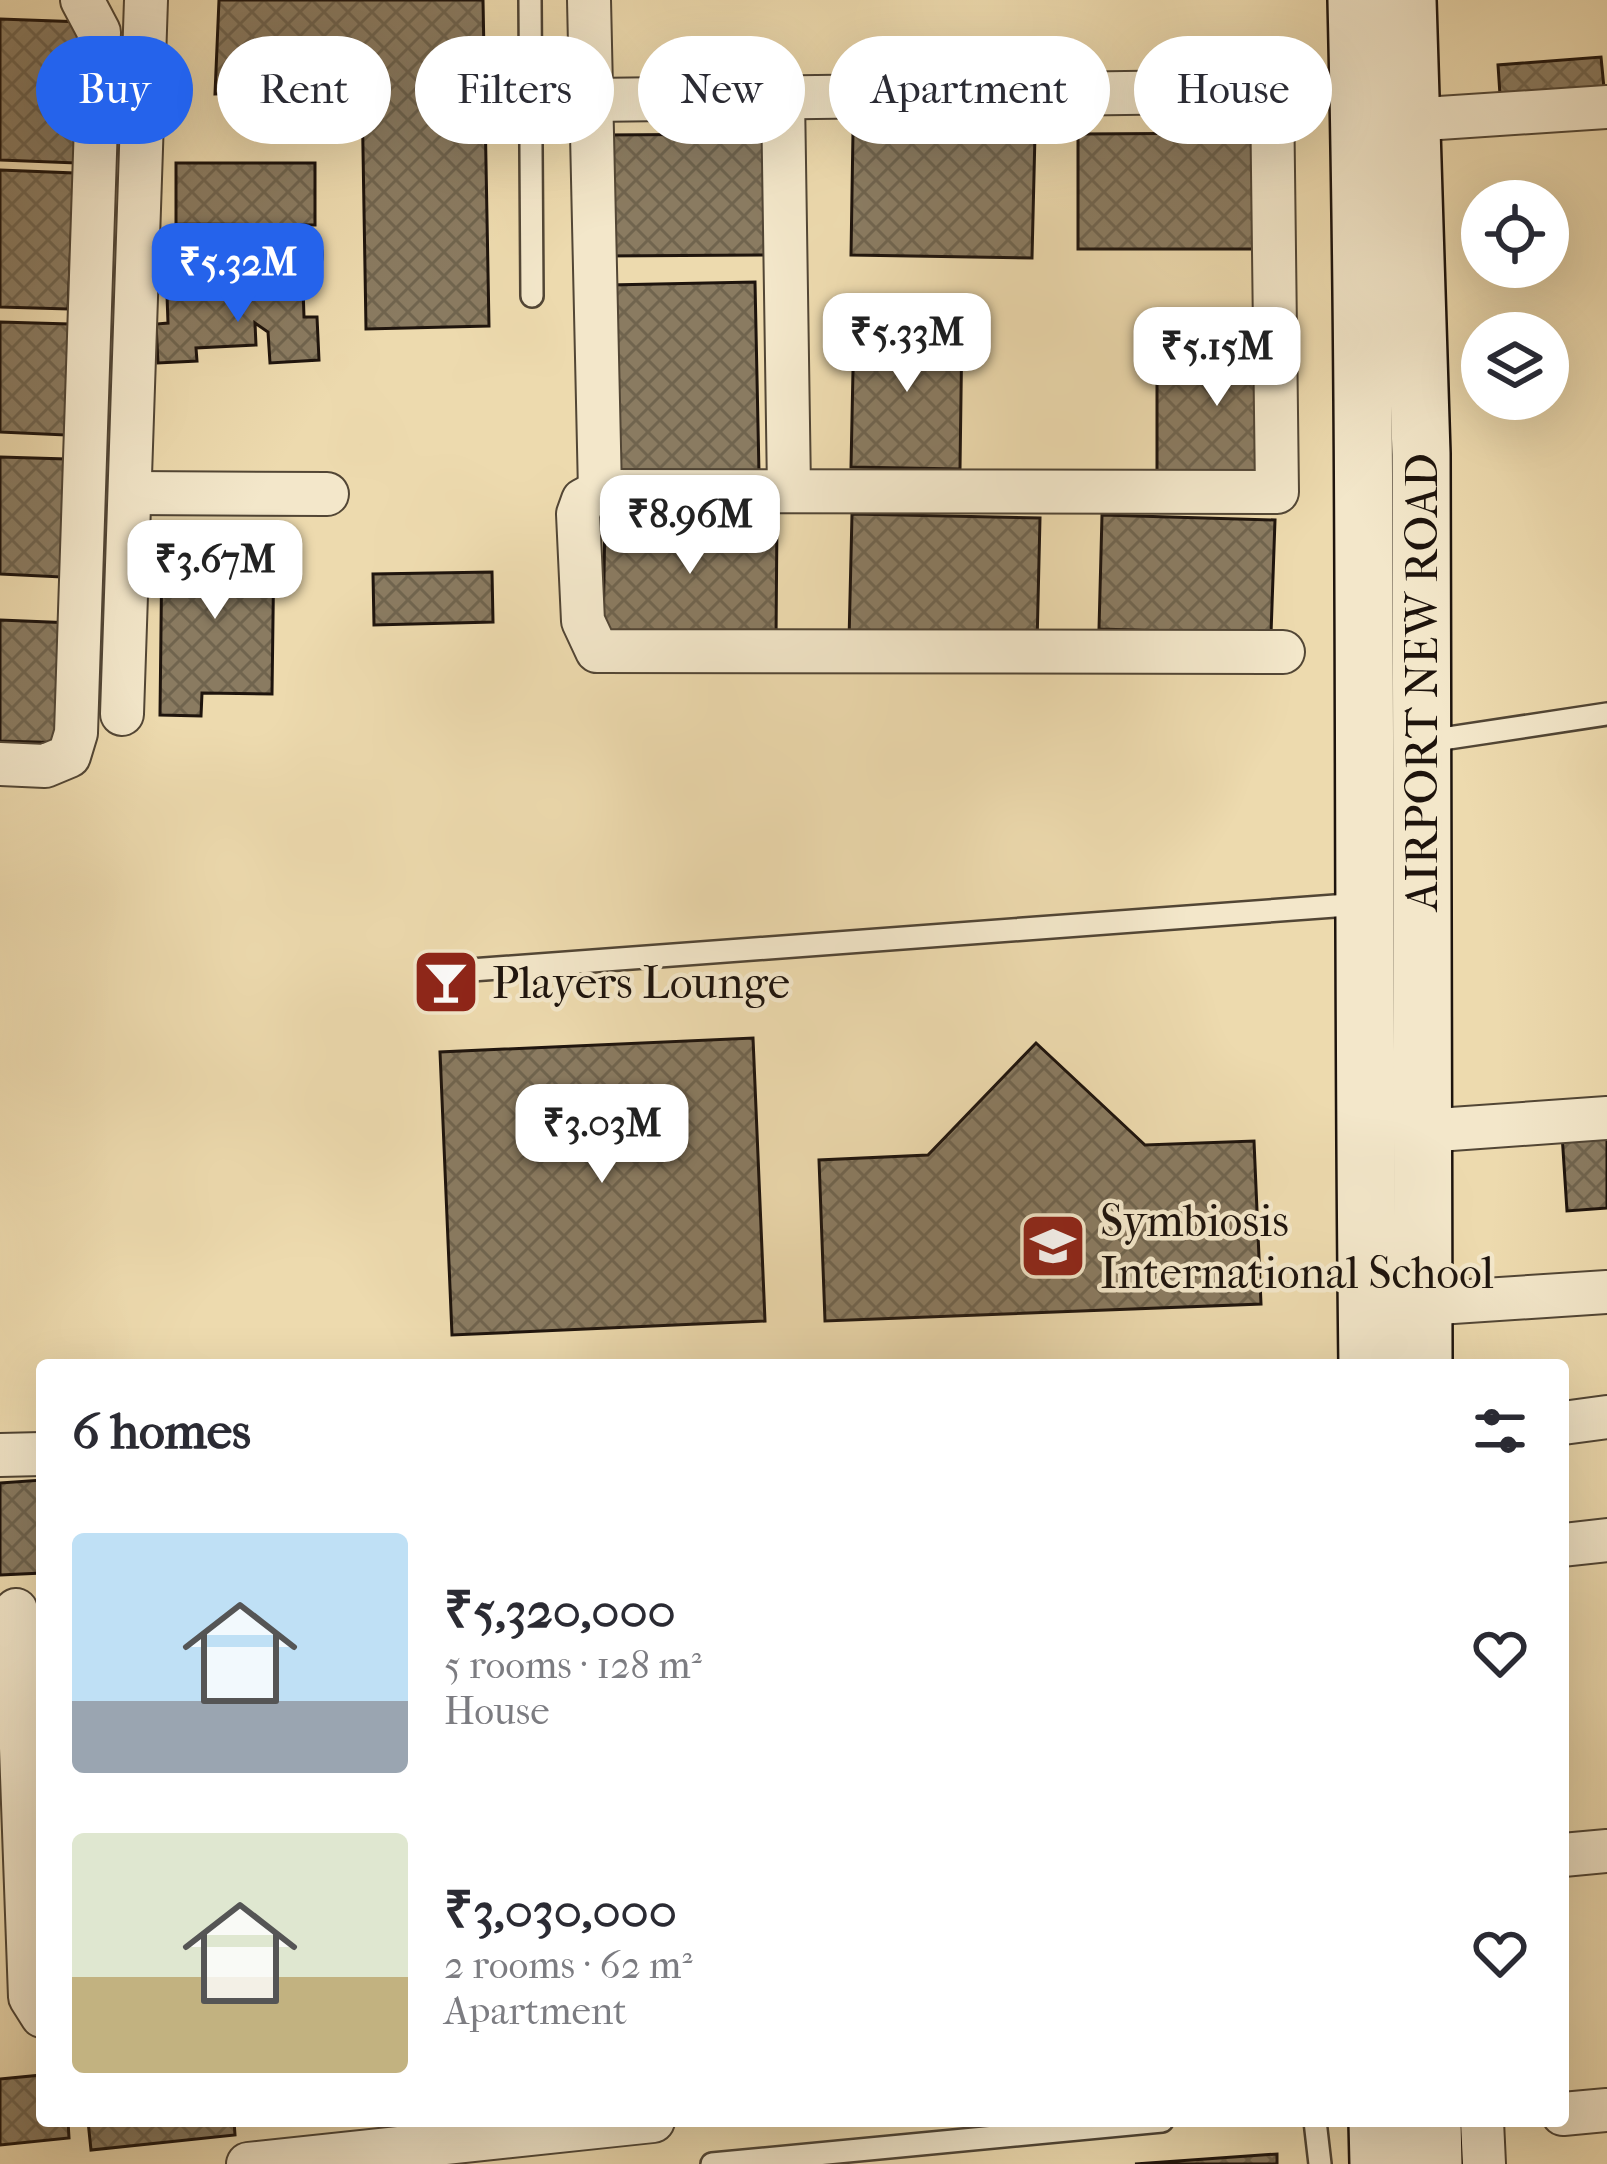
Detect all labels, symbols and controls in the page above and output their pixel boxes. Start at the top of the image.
chip: Buy [36,36,193,144]
chip: Rent [217,36,391,144]
chip: Filters [415,36,614,144]
chip: New [638,36,805,144]
chip: Apartment [829,36,1110,144]
chip: House [1134,36,1332,144]
map controls [1461,180,1569,420]
button: locate [1461,180,1569,288]
pin: ₹5.32M [140,223,336,325]
text: ₹5.32M [179,239,297,285]
pin: ₹5.33M [809,293,1005,395]
pin: ₹5.15M [1119,307,1315,409]
text: ₹5.33M [850,309,964,355]
button: layers [1461,312,1569,420]
text: ₹5.15M [1161,323,1273,369]
street label: AIRPORT NEW ROAD [1396,453,1449,913]
pin: ₹8.96M [592,475,788,577]
text: ₹8.96M [627,491,753,537]
pin: ₹3.67M [117,520,313,622]
text: ₹3.67M [154,536,276,582]
bar icon: Players Lounge [411,947,481,1017]
place label: Players Lounge [492,957,790,1010]
pin: ₹3.03M [504,1084,700,1186]
text: ₹3.03M [542,1100,662,1146]
place label: Symbiosis International School [1100,1195,1494,1300]
school or university icon: Symbiosis International School [1018,1211,1088,1281]
icon: filters [1467,1398,1533,1464]
text: 6 homes [72,1401,251,1461]
text: ₹5,320,000 [444,1580,676,1640]
icon: home [168,1581,312,1725]
icon: heart [1467,1620,1533,1686]
text: 5 rooms · 128 m² [444,1642,702,1688]
text: House [444,1688,550,1734]
text: ₹3,030,000 [444,1880,677,1940]
icon: home [168,1881,312,2025]
icon: heart [1467,1920,1533,1986]
text: 2 rooms · 62 m² [444,1942,693,1988]
text: Apartment [444,1988,627,2034]

